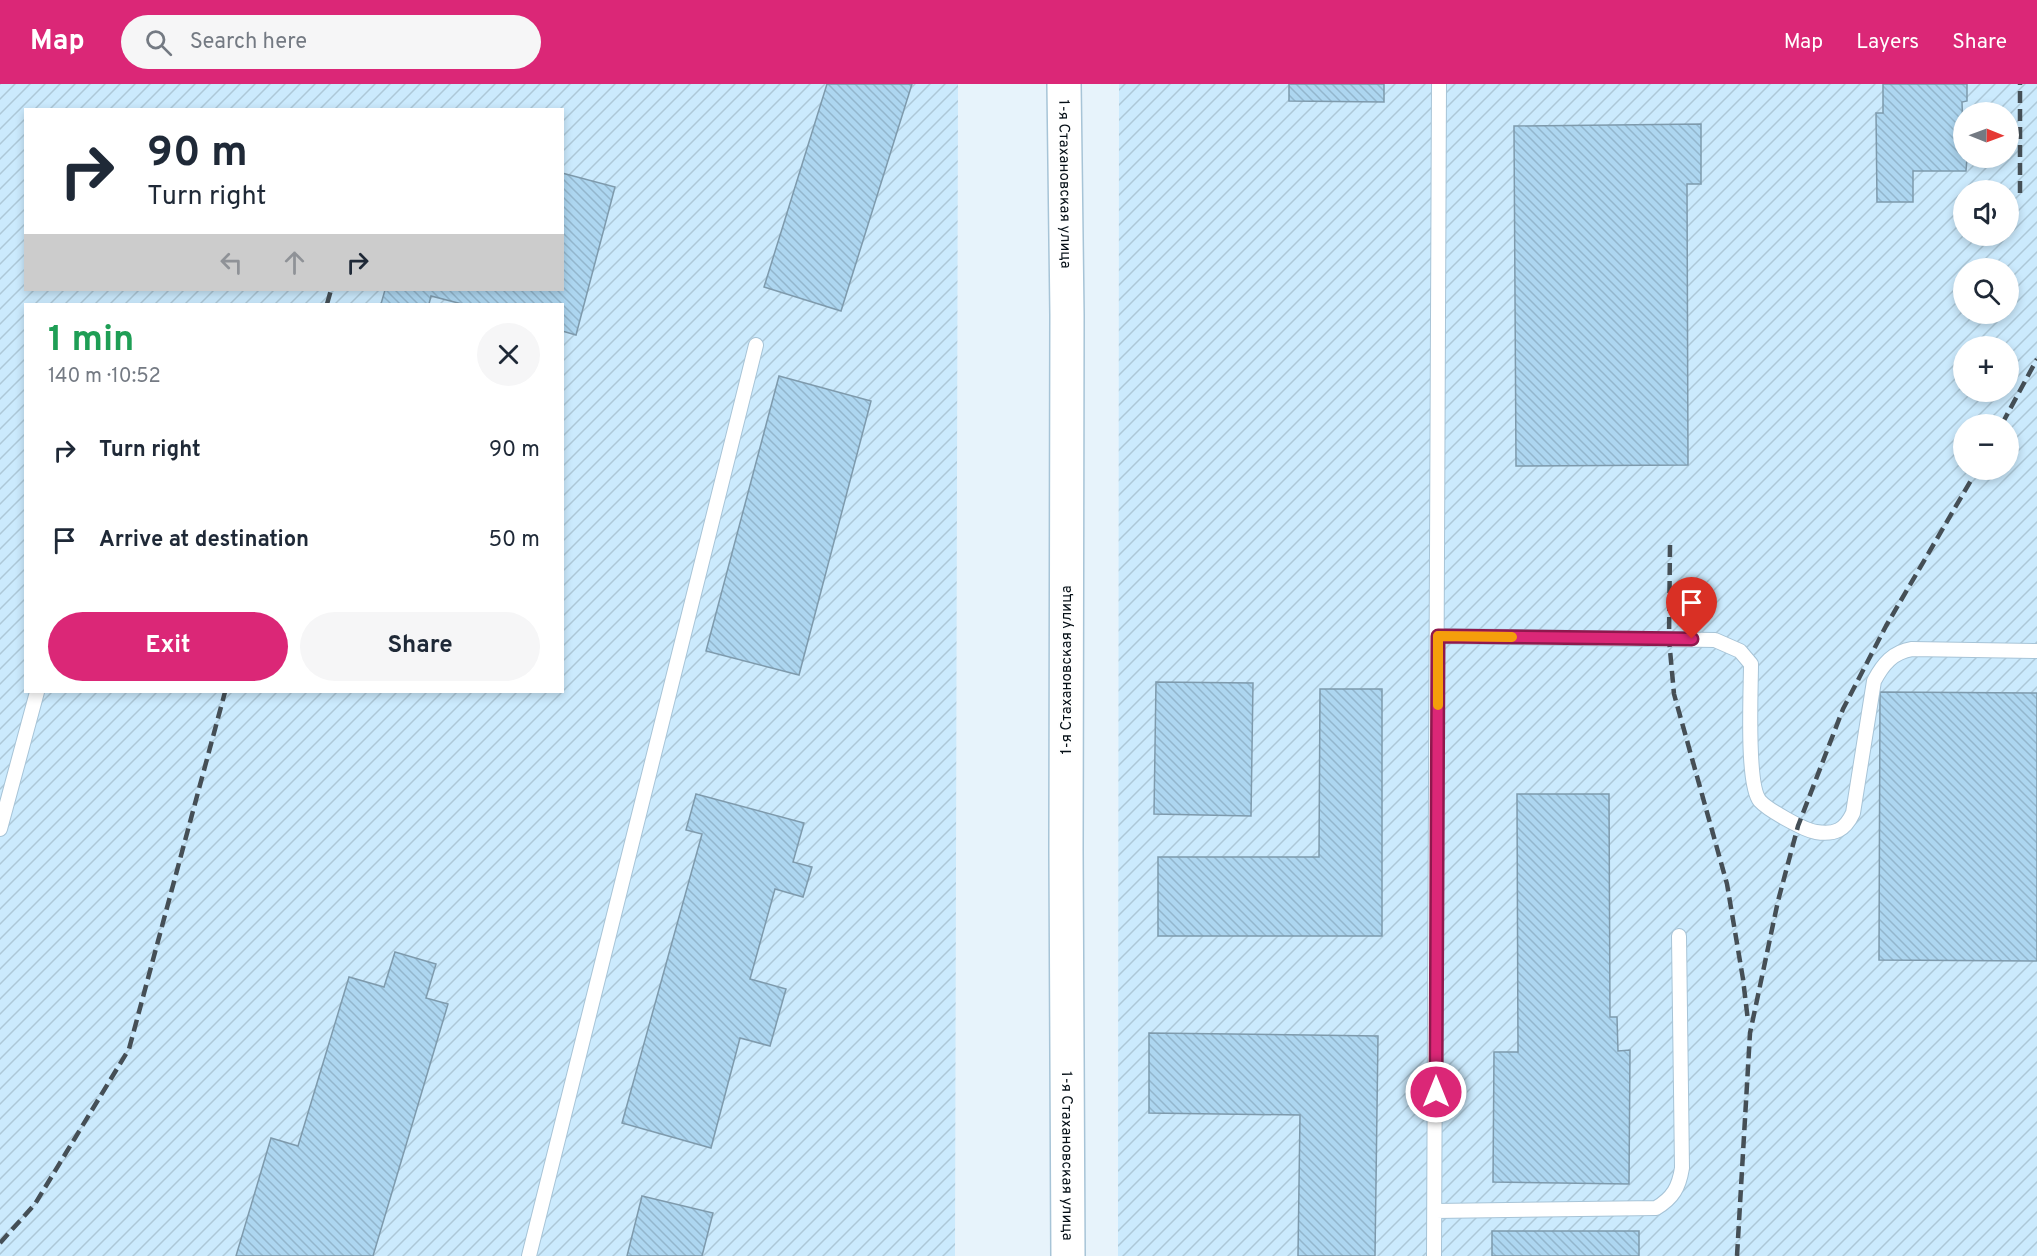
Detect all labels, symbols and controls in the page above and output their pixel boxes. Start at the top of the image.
search box [121,15,541,69]
text: Map [30,24,85,60]
icon: search [142,26,175,59]
text: Search here [190,29,307,56]
text: Map [1784,29,1823,56]
text: Layers [1856,29,1919,56]
text: Share [1952,29,2007,56]
street label: 1-я Стахановская улица [1053,99,1074,269]
north arrow [1953,102,2019,168]
map controls [1953,102,2019,480]
text: 90 m [147,128,248,181]
icon: right [48,132,126,210]
text: Turn right [147,180,266,214]
button: sound [1953,180,2019,246]
icon: left [215,246,248,279]
icon: ahead [278,246,311,279]
icon: right [341,246,374,279]
button: search [1953,258,2019,324]
text: 1 min [48,318,134,364]
button: close [477,323,540,386]
button: + [1953,336,2019,402]
text: 140 m · 10:52 [48,364,161,390]
button: − [1953,414,2019,480]
icon: right [48,434,81,467]
text: Turn right [99,437,201,464]
text: 90 m [489,437,540,464]
icon: arrive [48,524,81,557]
text: Arrive at destination [99,527,309,554]
text: 50 m [488,527,540,554]
pin [1666,577,1717,639]
street label: 1-я Стахановская улица [1058,585,1077,755]
icon: arrive [1675,586,1708,619]
button: Exit [48,612,288,681]
button: Share [300,612,540,681]
position arrow [1404,1060,1468,1124]
street label: 1-я Стахановская улица [1056,1071,1076,1241]

